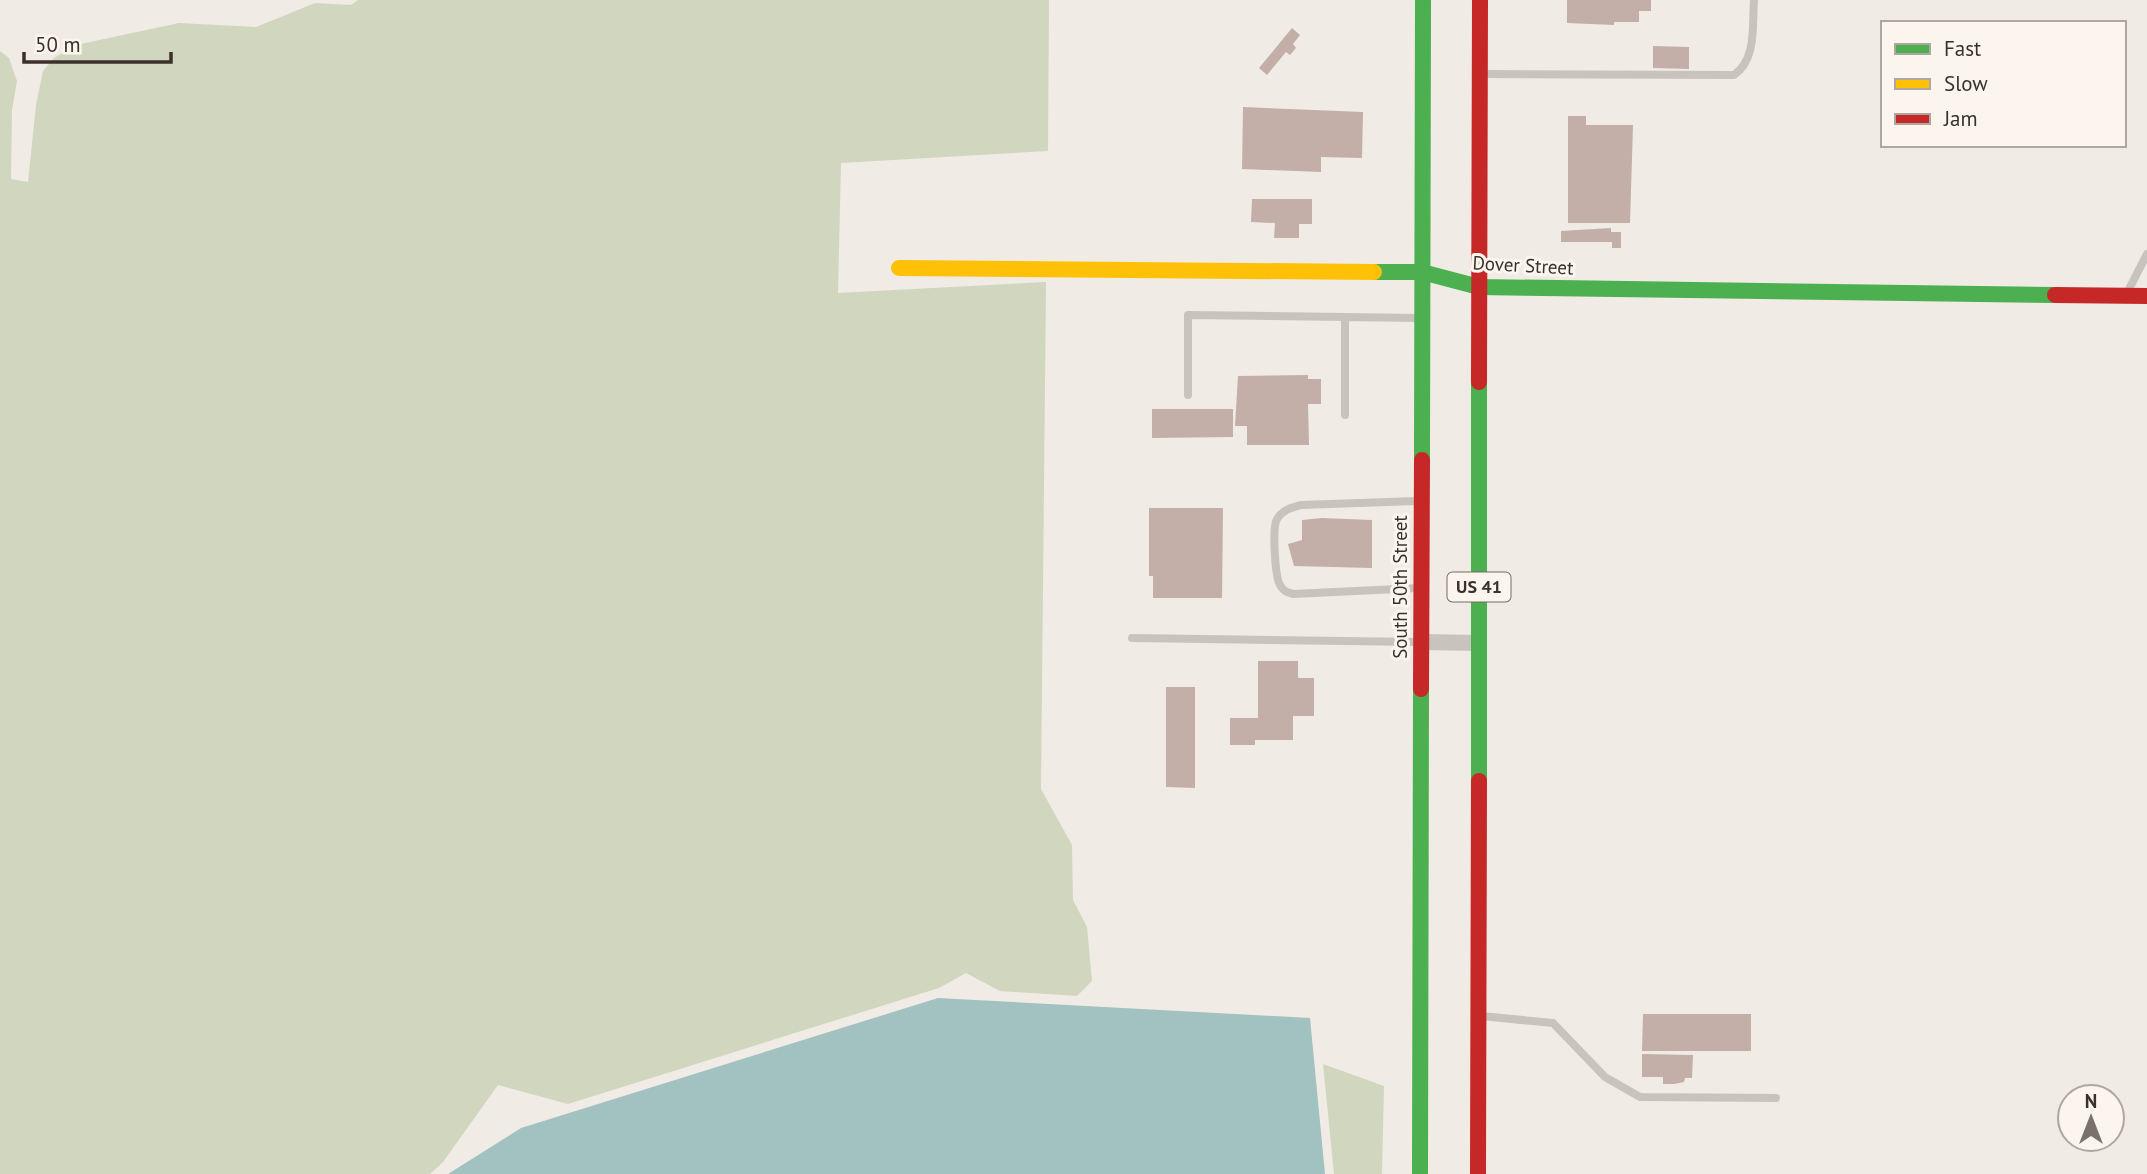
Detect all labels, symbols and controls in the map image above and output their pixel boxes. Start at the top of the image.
scale bar [24,21,172,65]
legend [1881,21,2126,147]
text: 50 m [35,31,81,58]
text: Fast [1944,35,1981,62]
text: Slow [1944,70,1988,97]
text: Jam [1943,105,1978,132]
street label: Dover Street [1472,250,1575,280]
street label: South 50th Street [1388,515,1412,659]
road number: US 41 [1448,572,1510,602]
north arrow [2056,1083,2126,1153]
text: N [2085,1089,2097,1113]

